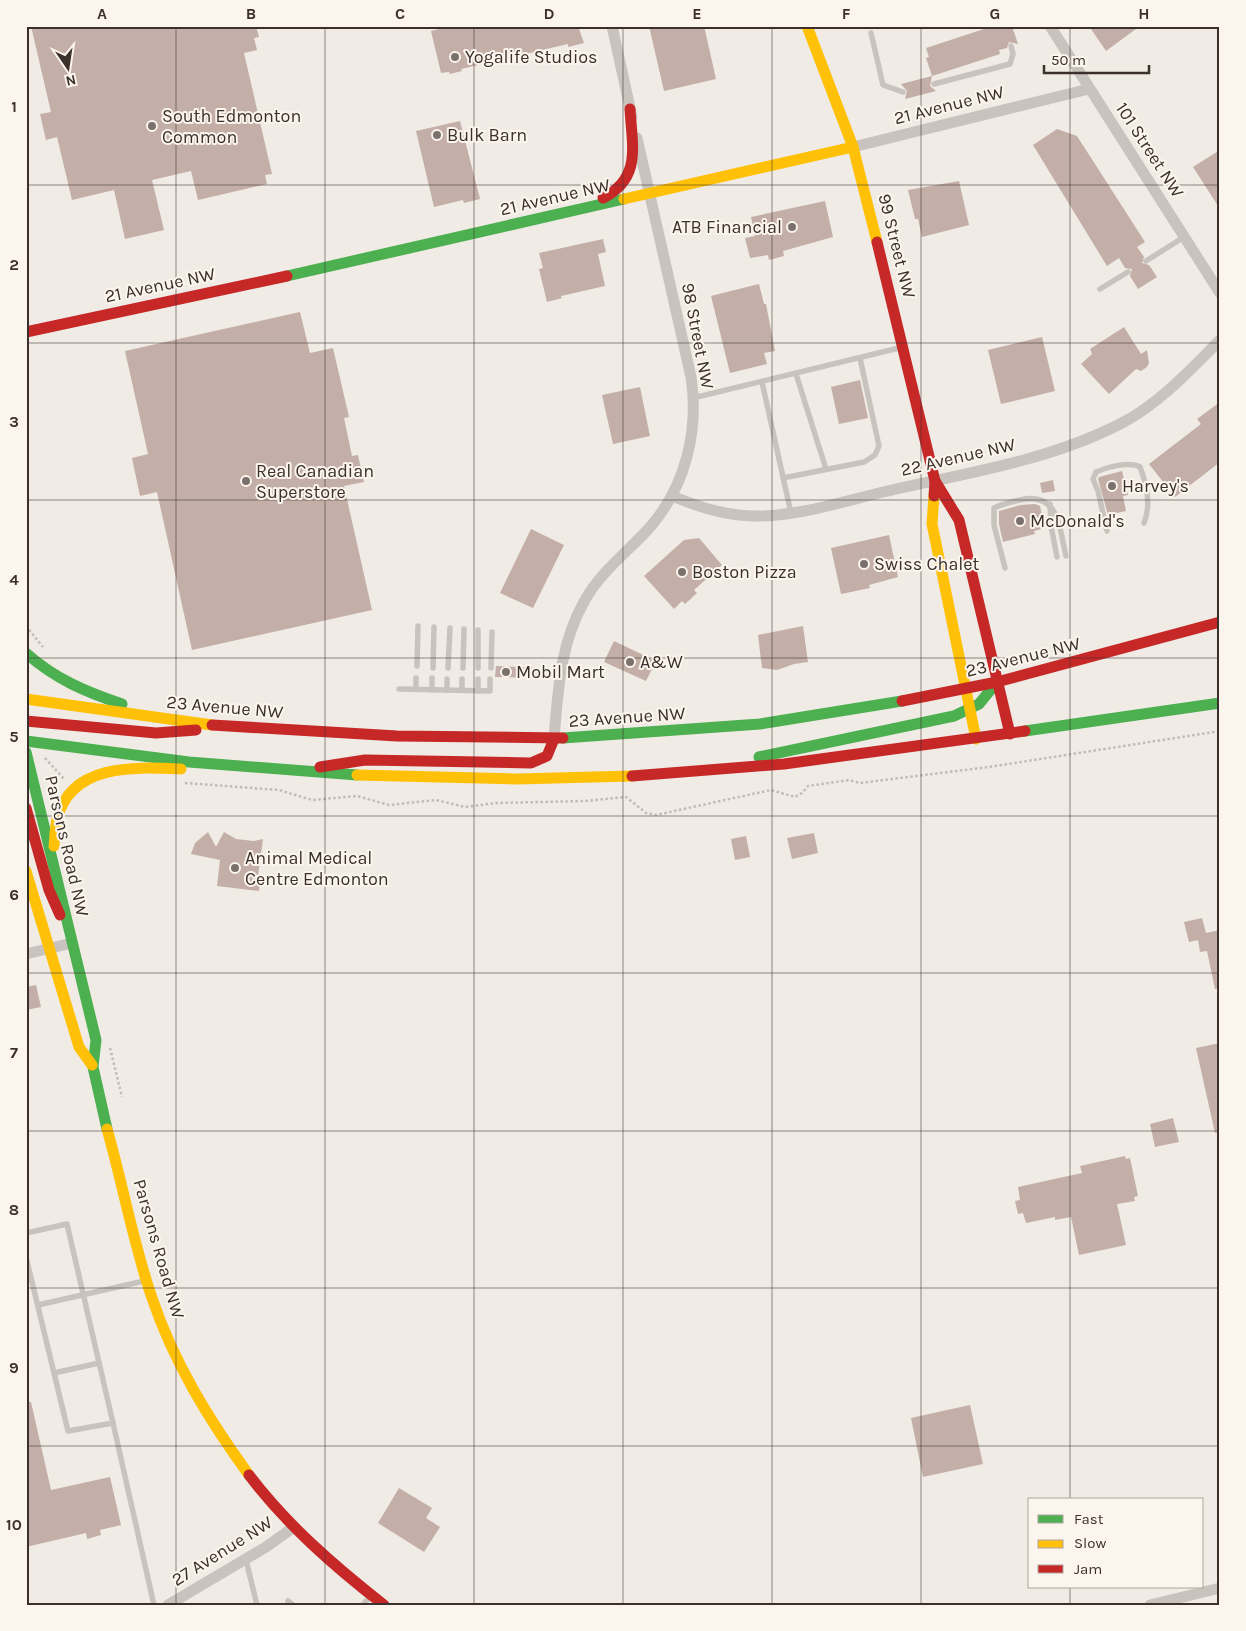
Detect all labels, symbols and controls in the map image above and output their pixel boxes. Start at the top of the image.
text: A [97,4,107,23]
text: B [246,4,256,23]
text: C [395,4,405,23]
text: D [544,4,555,23]
text: E [692,4,702,23]
text: F [842,4,851,23]
text: G [990,4,1000,23]
text: H [1138,4,1150,23]
north arrow [42,42,92,92]
scale bar [1044,42,1148,74]
place label: Yogalife Studios [465,46,598,68]
marker: Yogalife Studios [449,51,461,63]
text: 50 m [1051,51,1086,69]
text: N [64,71,78,90]
street label: 21 Avenue NW [892,81,1006,129]
text: 1 [11,97,17,116]
street label: 101 Street NW [1111,98,1189,202]
place label: South Edmonton Common [162,105,301,148]
marker: South Edmonton Common [146,120,158,132]
place label: Bulk Barn [447,124,527,146]
marker: Bulk Barn [431,129,443,141]
street label: 21 Avenue NW [498,174,612,220]
street label: 99 Street NW [873,191,921,301]
place label: ATB Financial [672,216,782,238]
marker: ATB Financial [786,221,798,233]
text: 2 [9,255,19,274]
street label: 21 Avenue NW [103,263,217,307]
street label: 98 Street NW [677,281,719,391]
text: 3 [9,412,19,431]
street label: 22 Avenue NW [898,433,1018,481]
place label: Real Canadian Superstore [256,460,374,503]
marker: Real Canadian Superstore [240,475,252,487]
place label: Harvey's [1122,475,1189,497]
marker: Harvey's [1106,480,1118,492]
place label: McDonald's [1030,510,1125,532]
marker: McDonald's [1014,515,1026,527]
place label: Swiss Chalet [874,553,980,575]
marker: Swiss Chalet [858,558,870,570]
place label: Boston Pizza [692,561,797,583]
marker: Boston Pizza [676,566,688,578]
text: 4 [9,570,19,589]
street label: 23 Avenue NW [963,632,1083,682]
place label: A&W [640,651,683,673]
marker: A&W [624,656,636,668]
place label: Mobil Mart [516,661,605,683]
marker: Mobil Mart [500,666,512,678]
street label: 23 Avenue NW [166,691,284,723]
street label: 23 Avenue NW [568,702,686,732]
text: 5 [9,727,19,746]
street label: Parsons Road NW [40,773,94,919]
place label: Animal Medical Centre Edmonton [245,847,389,890]
marker: Animal Medical Centre Edmonton [229,862,241,874]
text: 6 [9,885,19,904]
text: 7 [10,1043,18,1062]
street label: Parsons Road NW [129,1177,189,1321]
text: 8 [9,1200,19,1219]
text: 9 [9,1358,19,1377]
legend [1028,1498,1204,1588]
text: Fast [1074,1510,1104,1528]
street label: 27 Avenue NW [167,1511,277,1591]
text: 10 [6,1515,22,1534]
text: Slow [1074,1534,1106,1552]
text: Jam [1074,1560,1102,1578]

